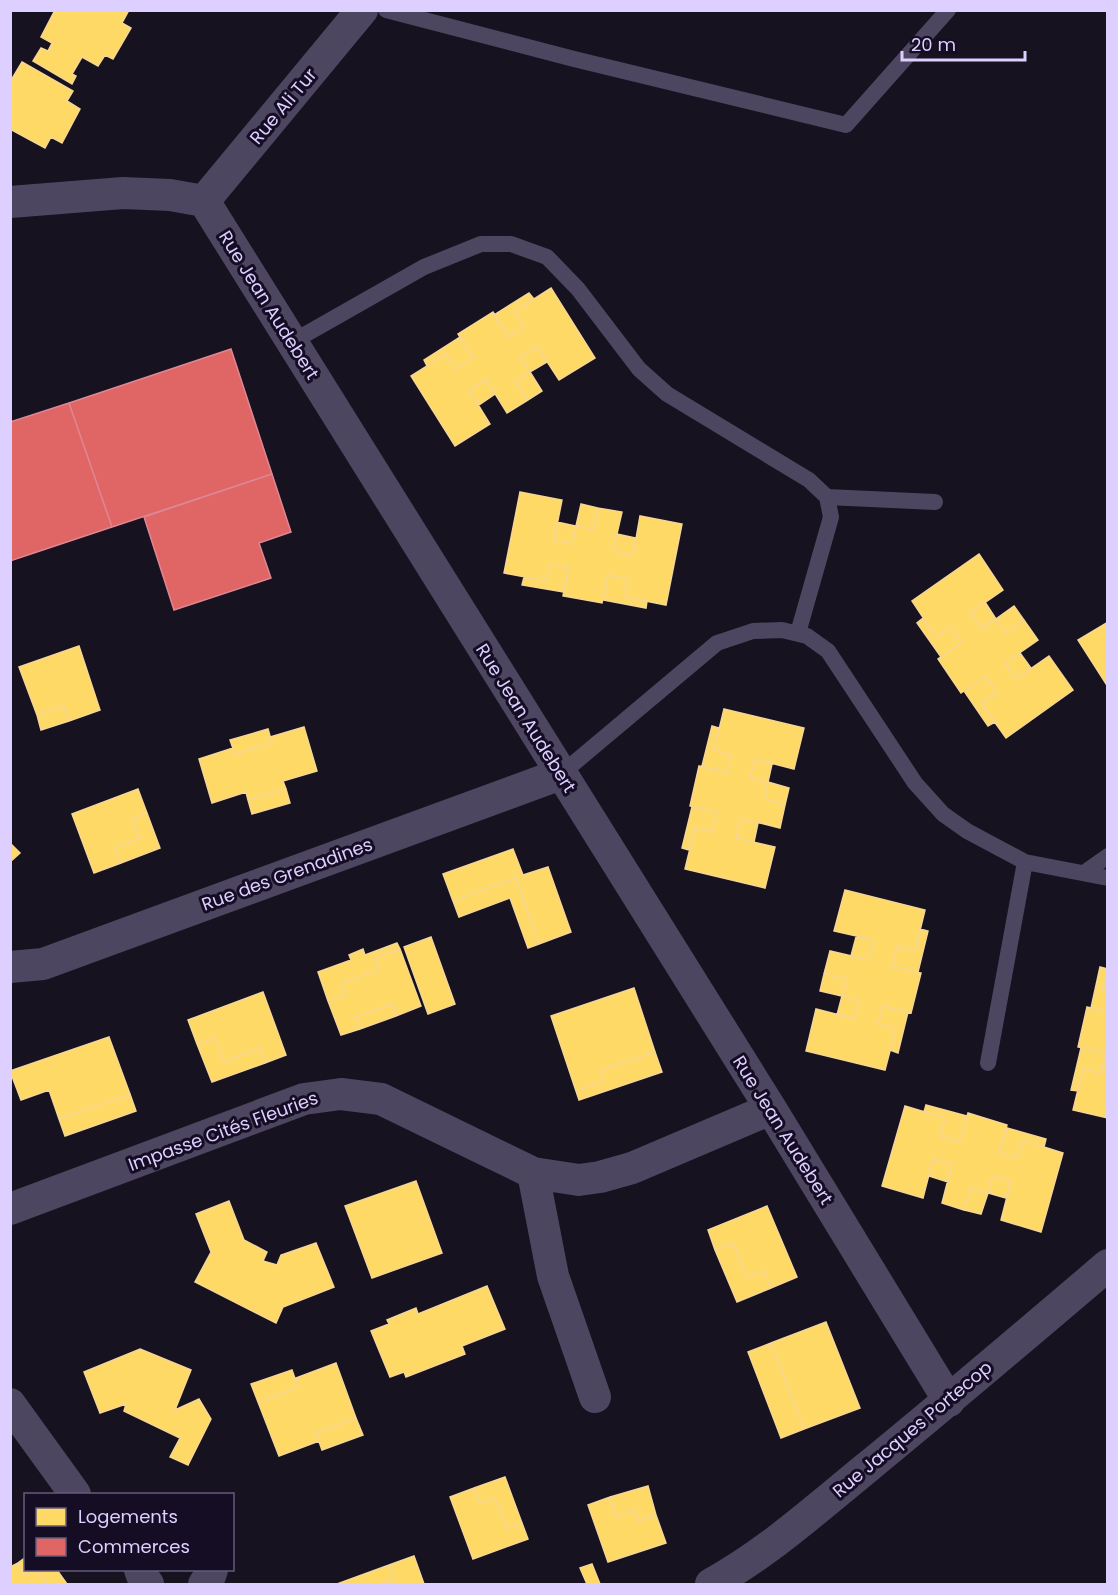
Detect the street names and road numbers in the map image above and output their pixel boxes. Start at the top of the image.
street label: Rue Ali Tur [244,62,322,149]
street label: Rue Jean Audebert [213,226,325,384]
street label: Rue Jean Audebert [470,639,582,797]
street label: Rue des Grenadines [198,831,376,917]
street label: Rue Jean Audebert [727,1051,839,1209]
street label: Impasse Cités Fleuries [125,1085,321,1177]
street label: Rue Jacques Portecop [827,1355,997,1503]

